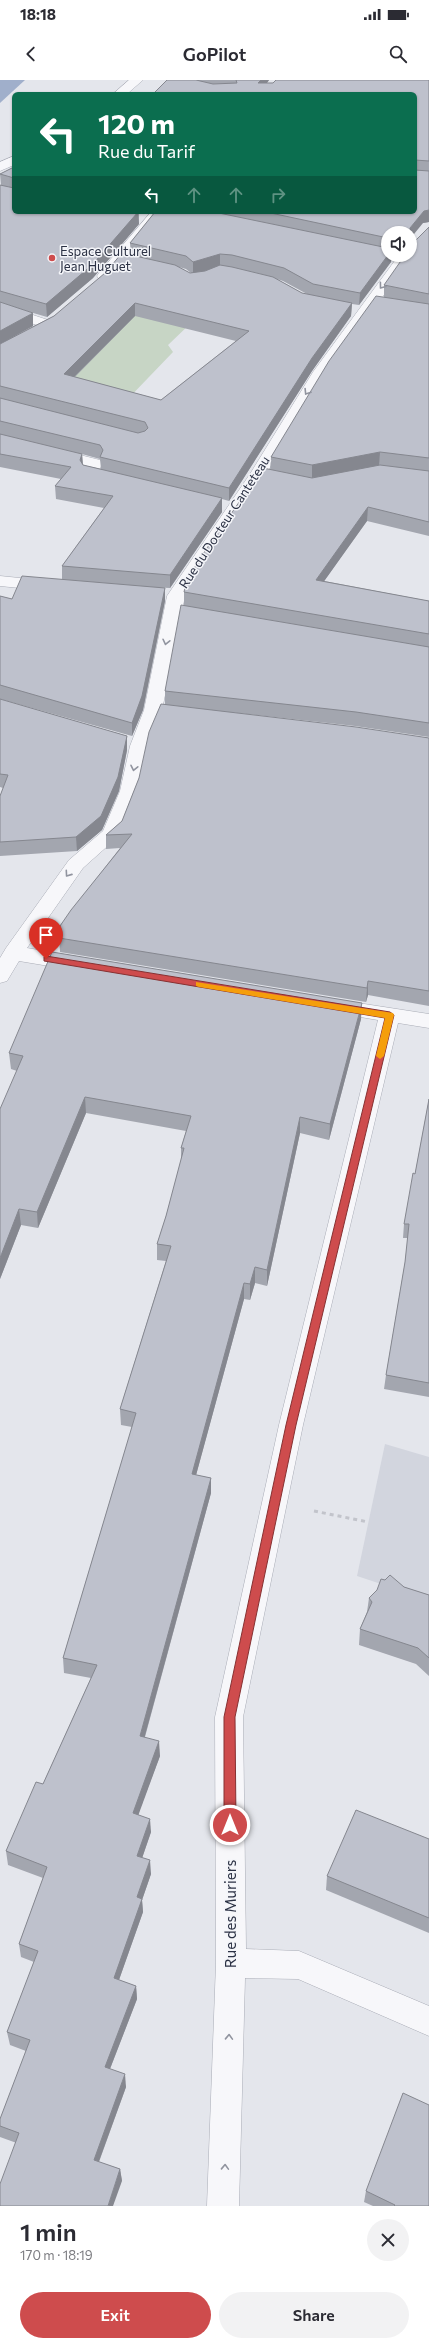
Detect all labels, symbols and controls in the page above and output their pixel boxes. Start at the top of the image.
text: 18:18 [20,5,56,23]
icon: back [20,43,42,65]
text: GoPilot [183,43,246,65]
icon: search [387,43,409,65]
text: 120 m [98,106,175,140]
icon: left [32,108,84,160]
text: Rue du Tarif [98,140,195,162]
icon: left [141,184,163,206]
icon: ahead [183,184,205,206]
icon: ahead [225,184,247,206]
icon: right [267,184,289,206]
map controls [381,226,417,262]
button: sound [381,226,417,262]
place label: Espace Culturel Jean Huguet [60,243,151,274]
marker: Espace Culturel Jean Huguet [47,253,57,263]
one-way arrow [379,282,387,289]
one-way arrow [305,388,312,395]
street label: Rue du Docteur Canteteau [175,453,273,591]
one-way arrow [162,639,170,645]
one-way arrow [131,764,139,771]
one-way arrow [66,870,73,877]
pin [29,918,63,959]
icon: arrive [35,924,57,946]
position arrow [209,1804,251,1846]
street label: Rue des Muriers [221,1860,239,1968]
one-way arrow [224,2034,233,2040]
one-way arrow [220,2164,229,2170]
text: 1 min [20,2217,77,2246]
button: close [367,2219,409,2261]
text: 170 m · 18:19 [20,2247,93,2263]
button: Exit [20,2292,211,2338]
button: Share [219,2292,409,2338]

